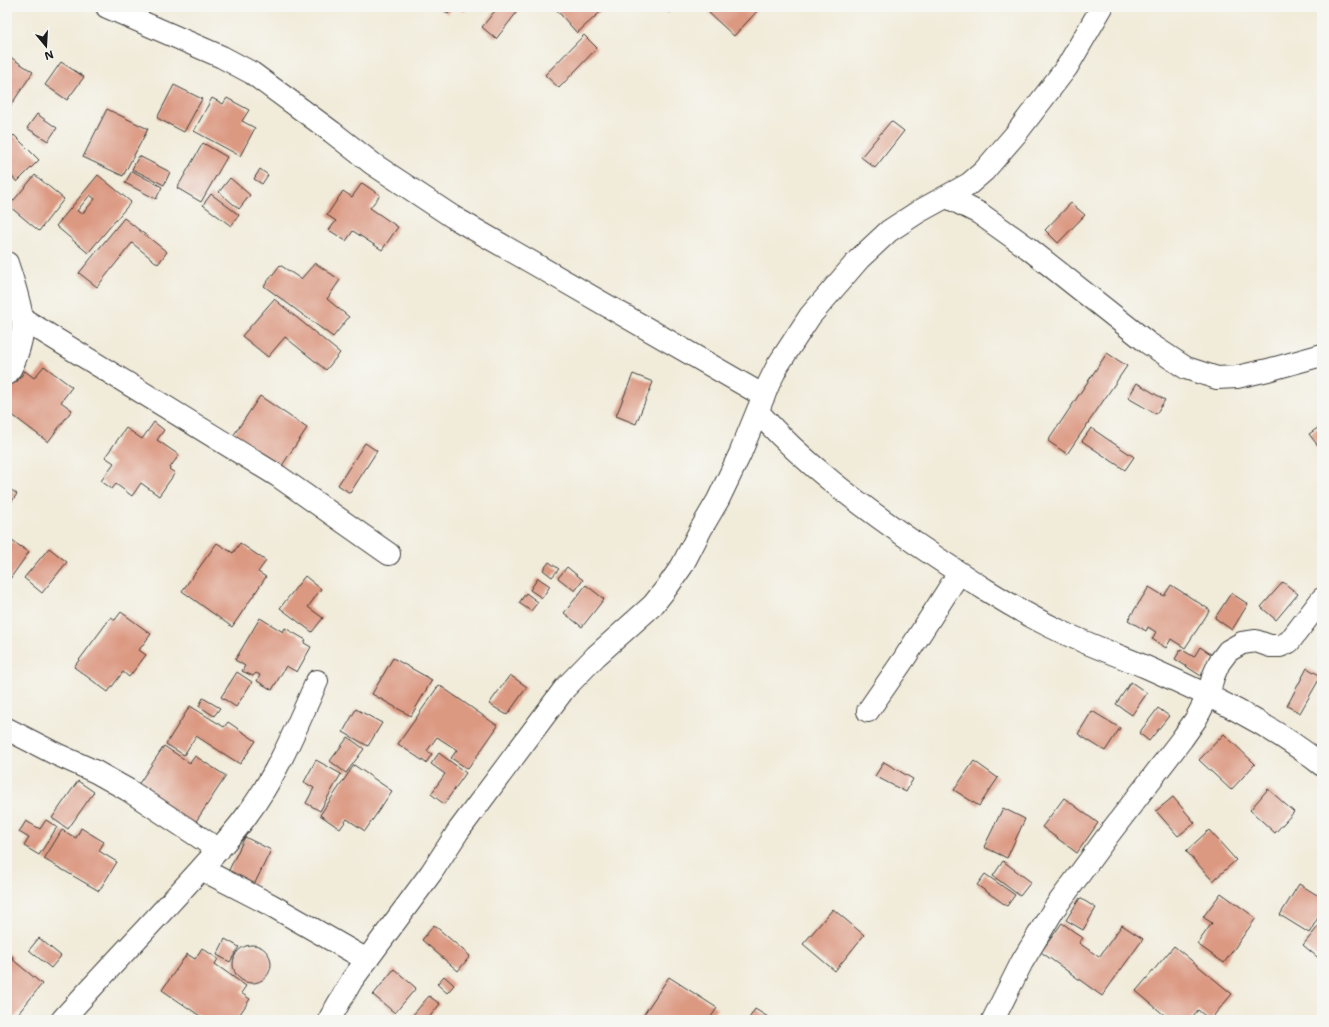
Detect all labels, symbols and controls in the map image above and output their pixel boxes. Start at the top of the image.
north arrow [26,26,66,66]
text: N [42,47,55,64]

